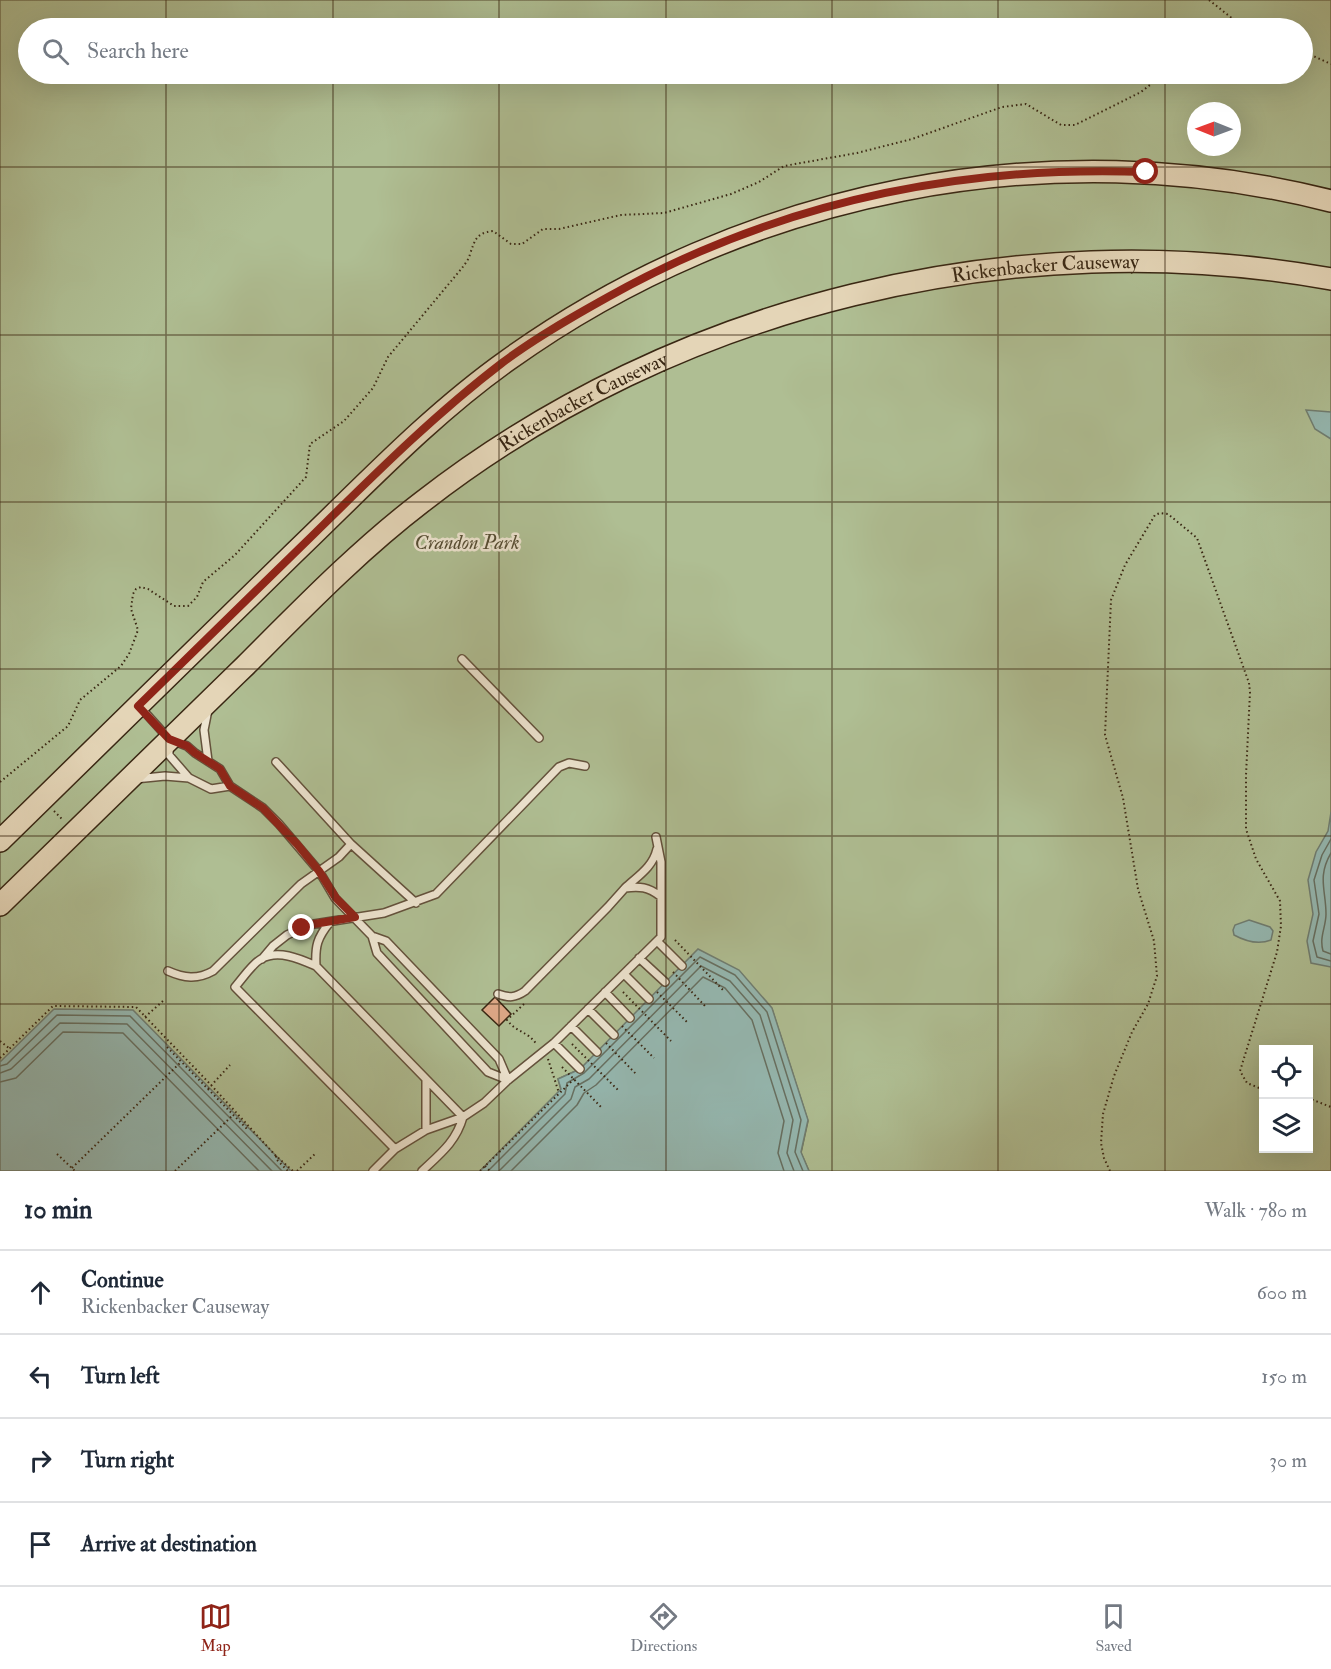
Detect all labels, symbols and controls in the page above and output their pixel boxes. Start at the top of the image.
search box [18,18,1313,84]
icon: search [39,35,72,68]
text: Search here [87,37,189,65]
north arrow [1187,102,1241,156]
route start [1132,158,1158,184]
street label: Rickenbacker Causeway [950,249,1140,288]
street label: Rickenbacker Causeway [494,346,672,457]
park label: Crandon Park [414,530,520,555]
route end [288,914,314,940]
map controls [1259,1045,1313,1153]
button: locate [1259,1045,1313,1099]
button: layers [1259,1099,1313,1153]
text: 10 min [24,1194,92,1226]
text: Walk · 780 m [1205,1198,1307,1223]
text: Continue [81,1266,164,1294]
icon: ahead [24,1276,57,1309]
text: 600 m [1257,1280,1307,1305]
text: Rickenbacker Causeway [81,1294,269,1319]
icon: left [24,1360,57,1393]
text: Turn left [81,1362,160,1390]
text: 150 m [1261,1364,1307,1389]
icon: right [24,1444,57,1477]
text: Turn right [81,1446,174,1474]
text: 30 m [1269,1448,1307,1473]
icon: arrive [24,1528,57,1561]
text: Arrive at destination [81,1530,257,1558]
tab: Map [199,1600,232,1656]
tab: Directions [630,1600,697,1656]
tab: Saved [1095,1600,1132,1656]

